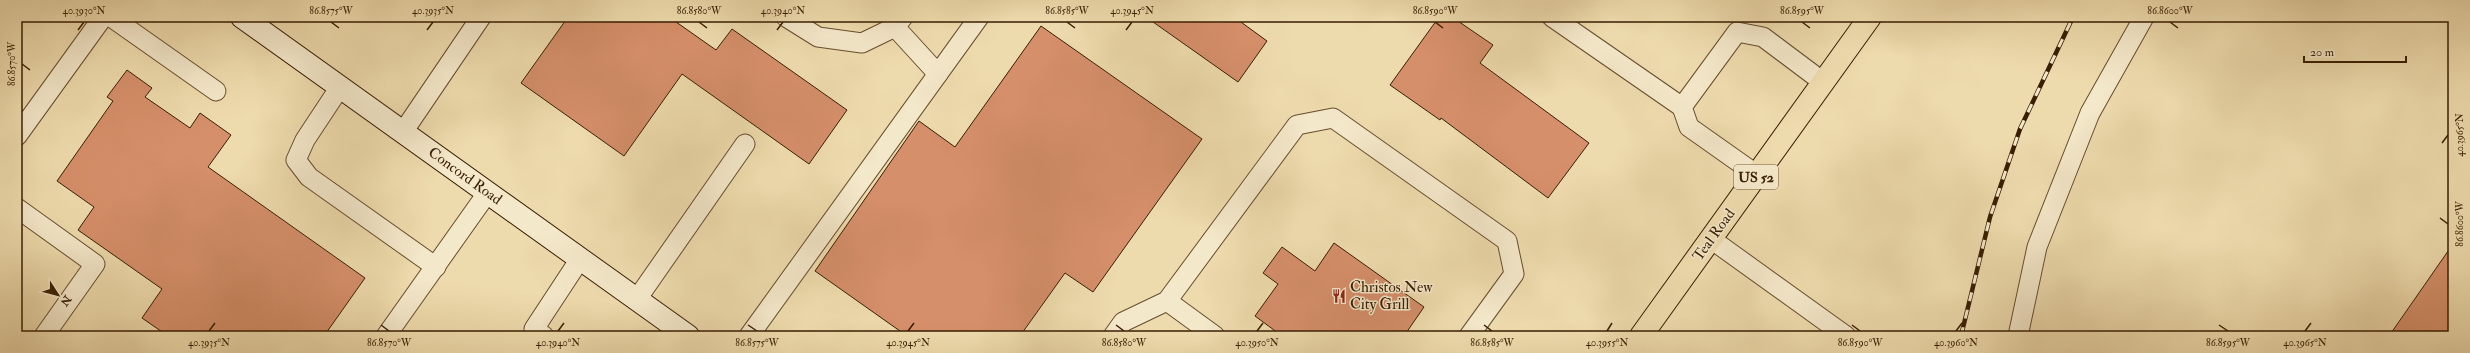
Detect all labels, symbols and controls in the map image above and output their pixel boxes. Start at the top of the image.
text: 40.3930°N [63,5,105,17]
text: 86.8575°W [309,5,354,17]
text: 40.3935°N [412,5,454,17]
text: 86.8580°W [677,5,722,17]
text: 40.3940°N [761,5,805,17]
text: 86.8585°W [1045,5,1090,17]
text: 40.3945°N [1110,5,1154,17]
text: 86.8590°W [1413,5,1458,17]
text: 86.8595°W [1780,5,1825,17]
text: 86.8600°W [2147,5,2193,17]
scale bar [2304,38,2406,64]
text: 86.8570°W [6,41,18,86]
text: 20 m [2310,45,2335,60]
text: 40.3965°N [2454,113,2466,157]
street label: Concord Road [424,143,506,209]
road number: US 52 [1734,165,1778,189]
text: 86.8600°W [2454,201,2466,247]
street label: Teal Road [1689,205,1740,265]
north arrow [38,275,78,315]
place label: Christos New City Grill [1350,278,1433,314]
restaurant icon: Christos New City Grill [1331,288,1347,304]
text: N [57,292,74,309]
text: 40.3935°N [188,337,230,349]
text: 86.8570°W [367,337,412,349]
text: 40.3940°N [536,337,580,349]
text: 86.8575°W [735,337,780,349]
text: 40.3945°N [886,337,930,349]
text: 86.8580°W [1102,337,1147,349]
text: 40.3950°N [1235,337,1279,349]
text: 86.8585°W [1470,337,1515,349]
text: 40.3955°N [1586,337,1628,349]
text: 86.8590°W [1838,337,1883,349]
text: 40.3960°N [1934,337,1978,349]
text: 86.8595°W [2206,337,2251,349]
text: 40.3965°N [2283,337,2327,349]

